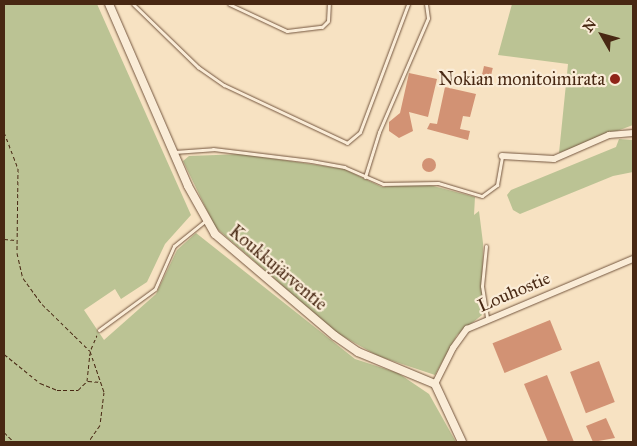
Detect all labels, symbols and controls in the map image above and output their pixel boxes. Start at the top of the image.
north arrow [577,10,627,60]
text: N [579,16,600,35]
place label: Nokian monitoimirata [439,68,605,90]
marker: Nokian monitoimirata [609,73,621,85]
street label: Koukkujärventie [225,221,331,315]
street label: Louhostie [475,267,553,317]

